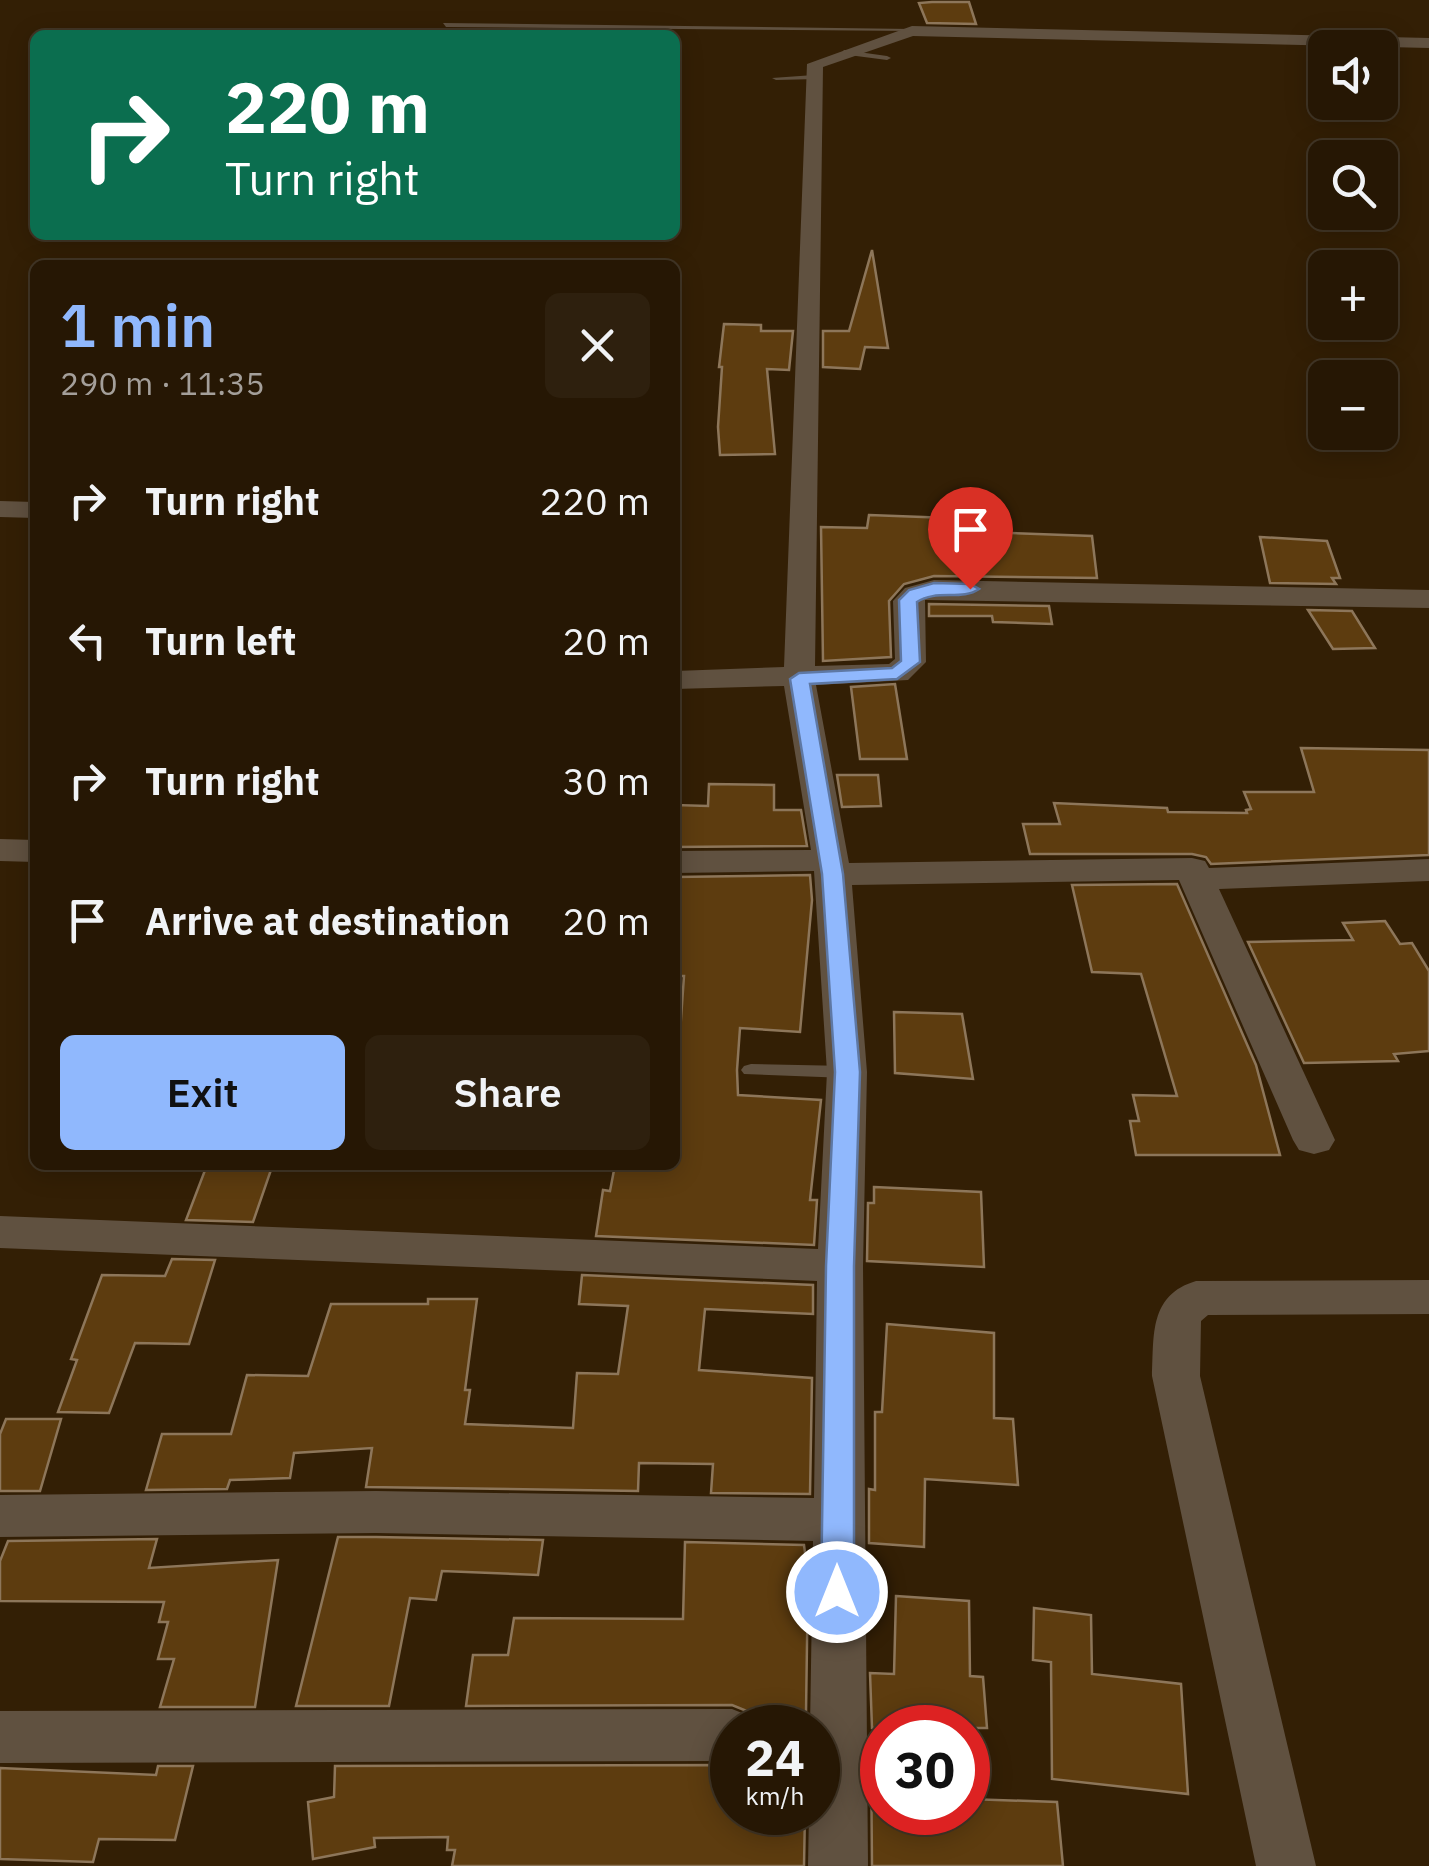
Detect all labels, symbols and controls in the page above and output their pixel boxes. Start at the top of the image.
map controls [1308,30,1398,450]
button: sound [1308,30,1398,120]
text: 220 m [225,61,430,152]
icon: right [60,70,190,200]
button: search [1308,140,1398,230]
text: Turn right [225,149,420,207]
button: + [1308,250,1398,340]
text: 1 min [60,285,215,364]
button: close [545,293,650,398]
button: − [1308,360,1398,450]
text: 290 m · 11:35 [60,362,265,404]
icon: right [60,473,115,528]
text: Turn right [145,476,320,525]
text: 220 m [539,476,650,525]
pin [928,487,1013,590]
icon: arrive [943,502,998,557]
icon: left [60,613,115,668]
text: Turn left [145,616,296,665]
text: 20 m [562,616,650,665]
icon: right [60,753,115,808]
text: Turn right [145,756,320,805]
text: 30 m [562,756,650,805]
icon: arrive [60,893,115,948]
text: Arrive at destination [145,896,510,945]
text: 20 m [562,896,650,945]
button: Exit [60,1035,345,1150]
button: Share [365,1035,650,1150]
position arrow [785,1540,889,1644]
speed limit sign: 30 [860,1705,990,1835]
text: 24 [745,1725,805,1790]
text: km/h [746,1779,804,1812]

